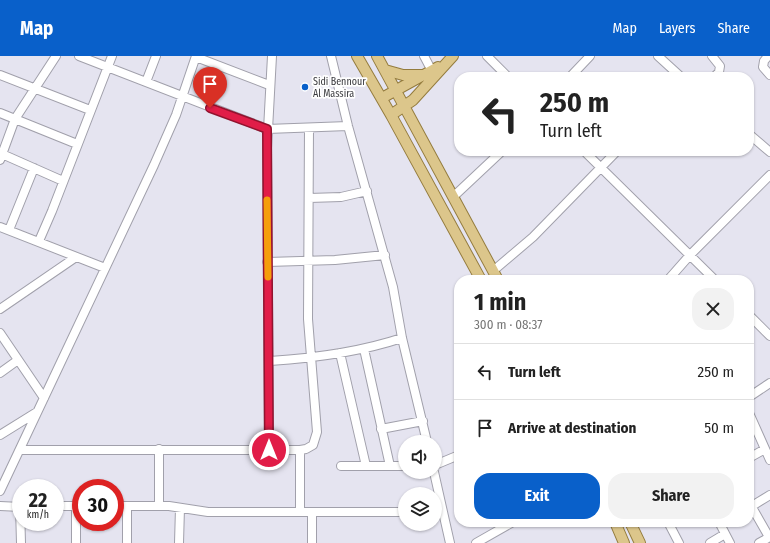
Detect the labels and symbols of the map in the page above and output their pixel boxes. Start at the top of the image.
pin [193,67,227,108]
place label: Sidi Bennour Al Massira [313,76,366,100]
marker: Sidi Bennour Al Massira [300,82,310,92]
position arrow [248,429,290,471]
speed limit sign: 30 [72,479,124,531]

